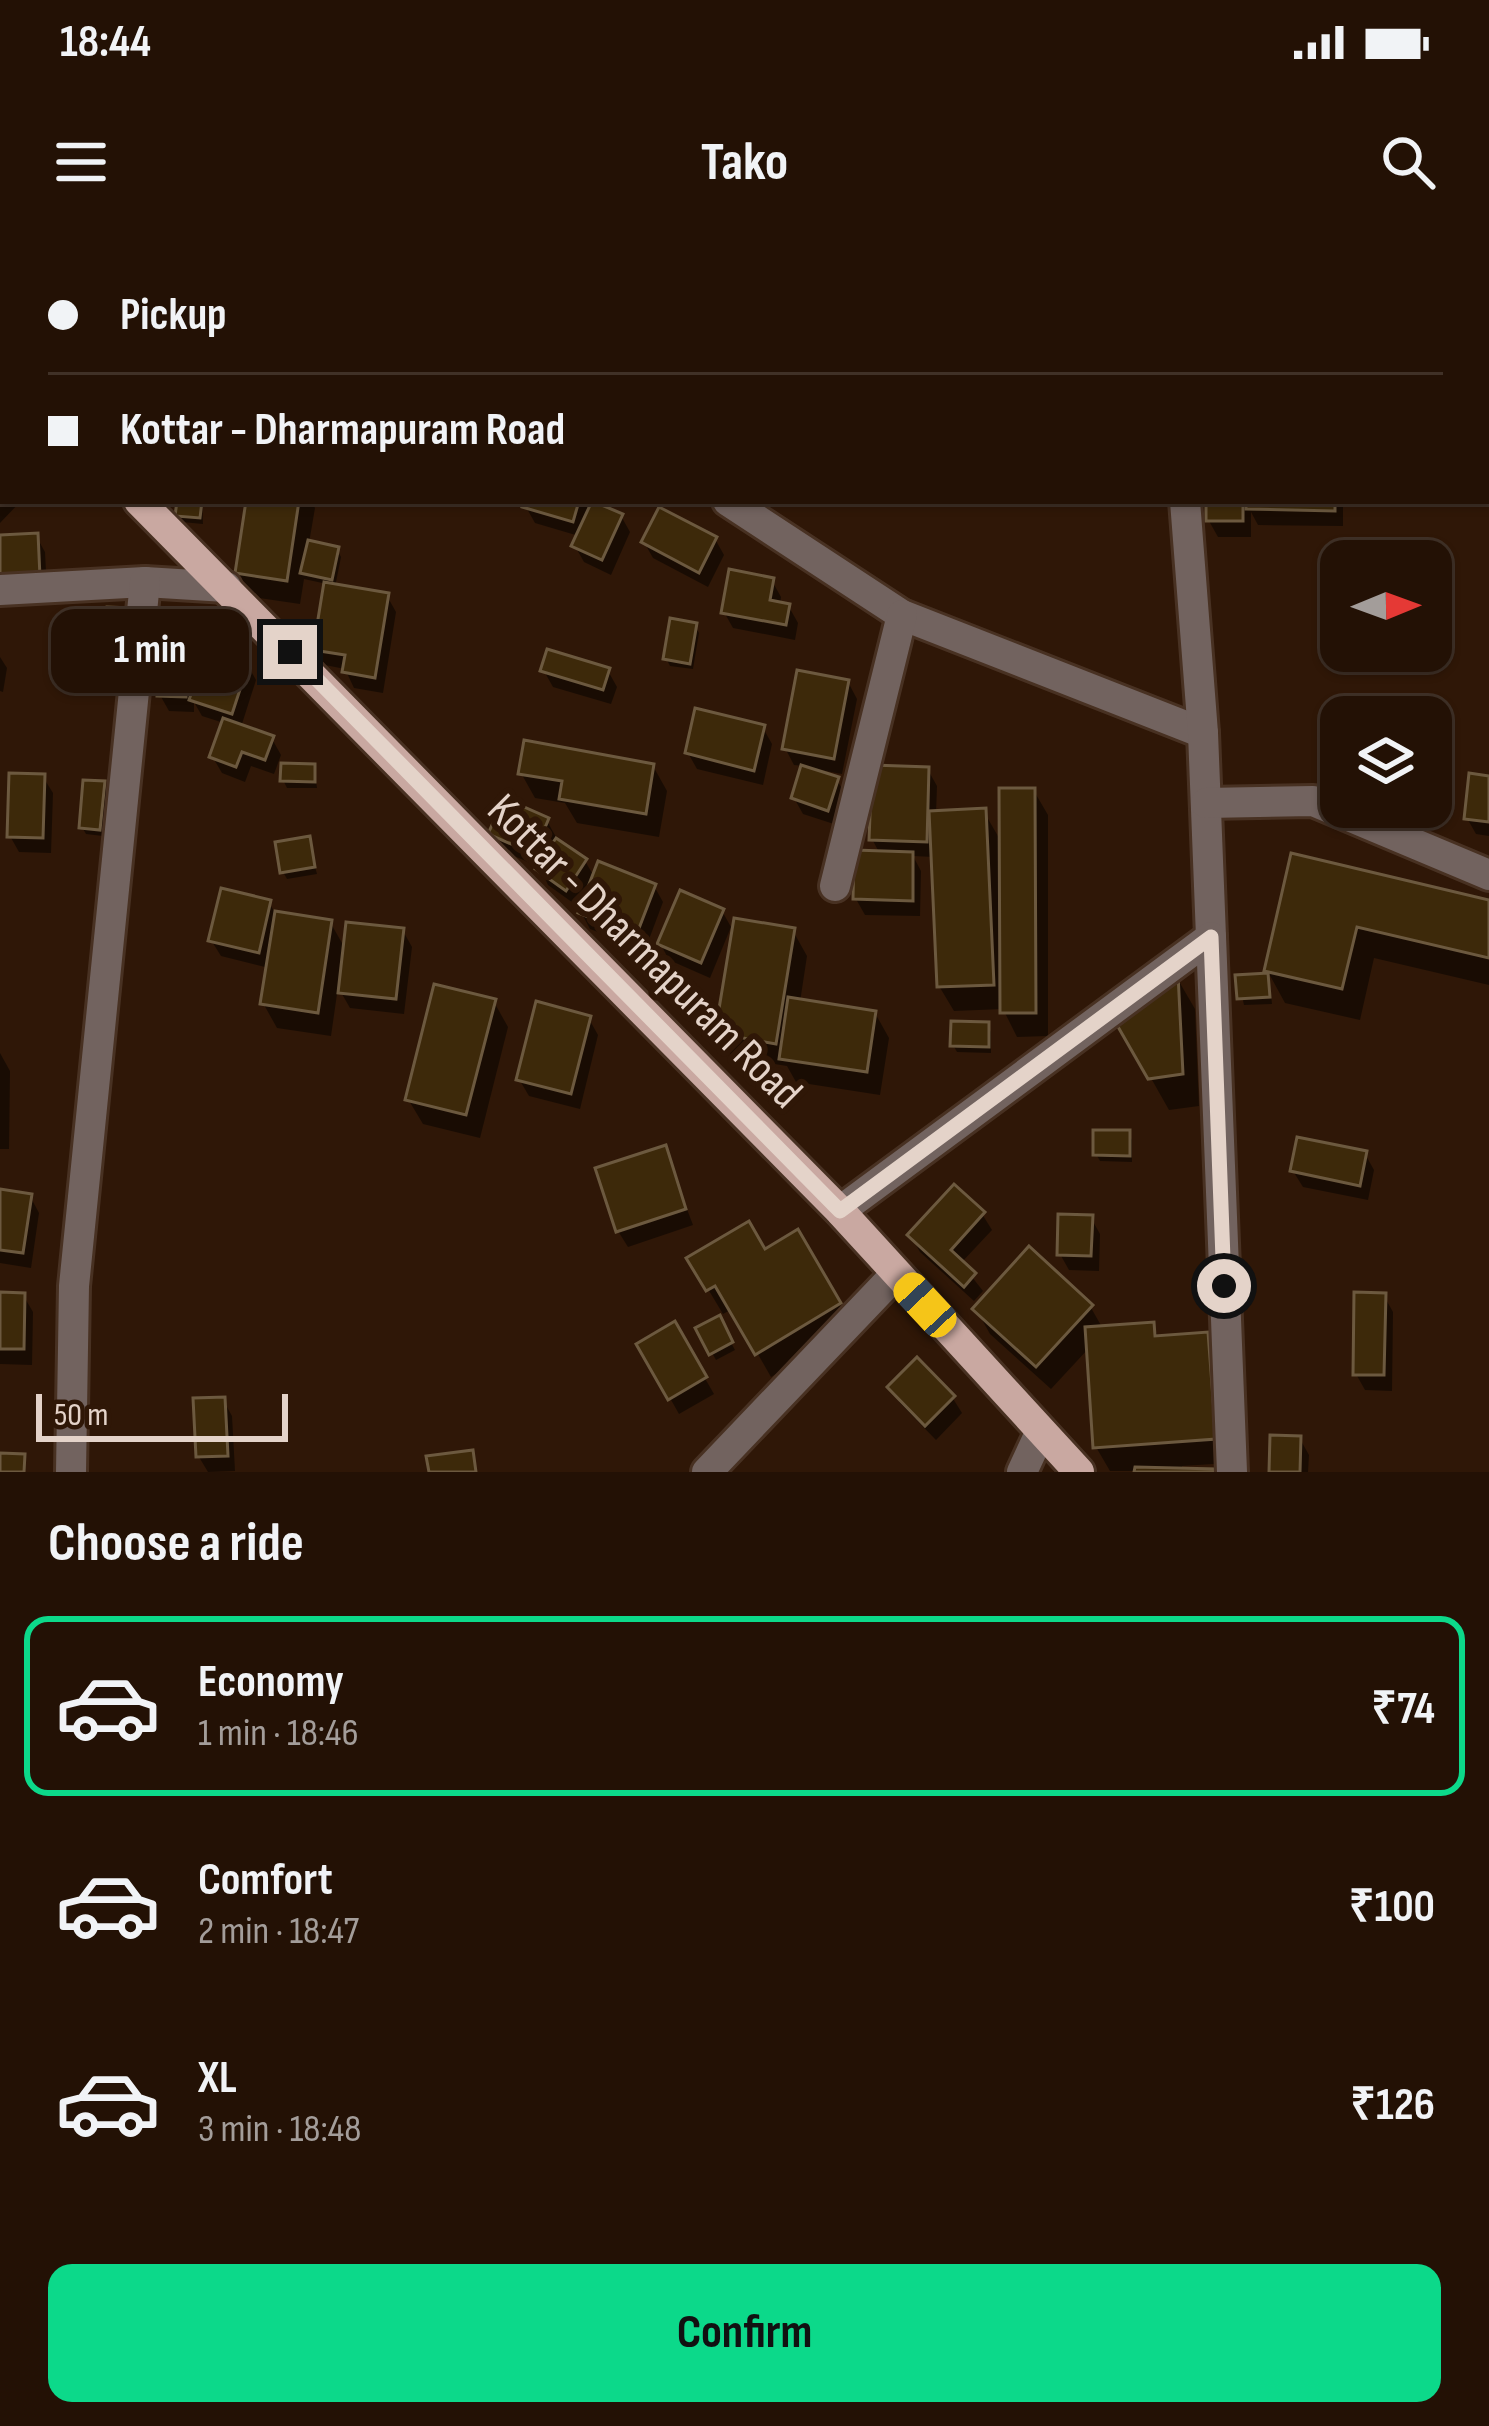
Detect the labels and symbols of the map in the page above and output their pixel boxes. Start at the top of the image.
north arrow [1320,540,1452,672]
callout: 1 min [50,610,248,694]
route end [263,625,317,679]
street label: Kottar - Dharmapuram Road [475,783,813,1121]
route start [1197,1259,1251,1313]
car [887,1266,963,1344]
scale bar [36,1388,288,1441]

